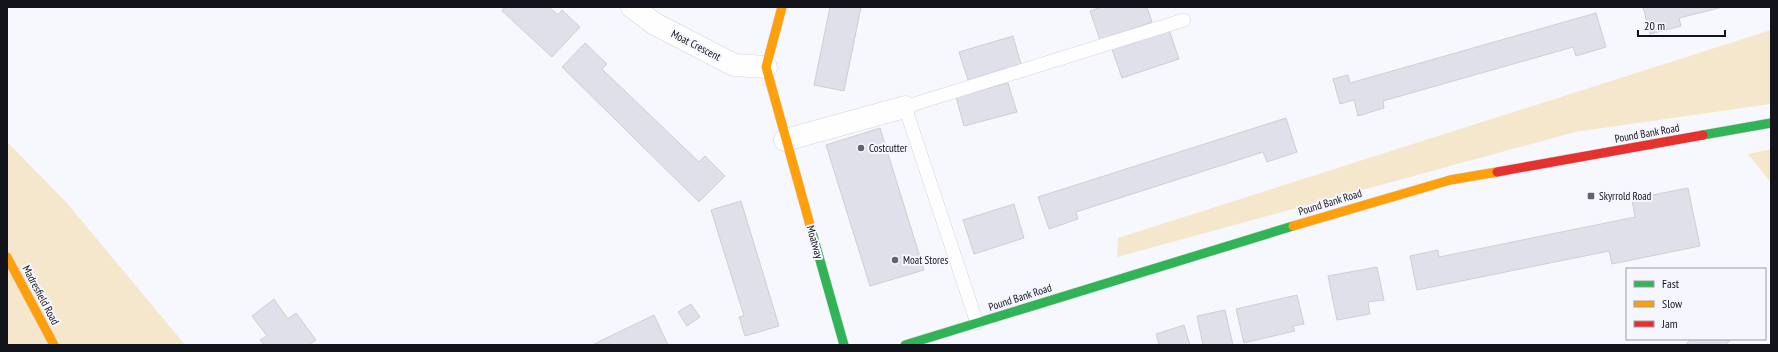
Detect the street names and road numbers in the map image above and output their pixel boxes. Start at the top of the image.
street label: Moat Crescent [669,27,723,63]
street label: Pound Bank Road [1613,120,1681,146]
street label: Pound Bank Road [1297,186,1364,218]
street label: Moatway [804,224,827,261]
street label: Madresfield Road [20,263,63,327]
street label: Pound Bank Road [987,280,1054,314]

